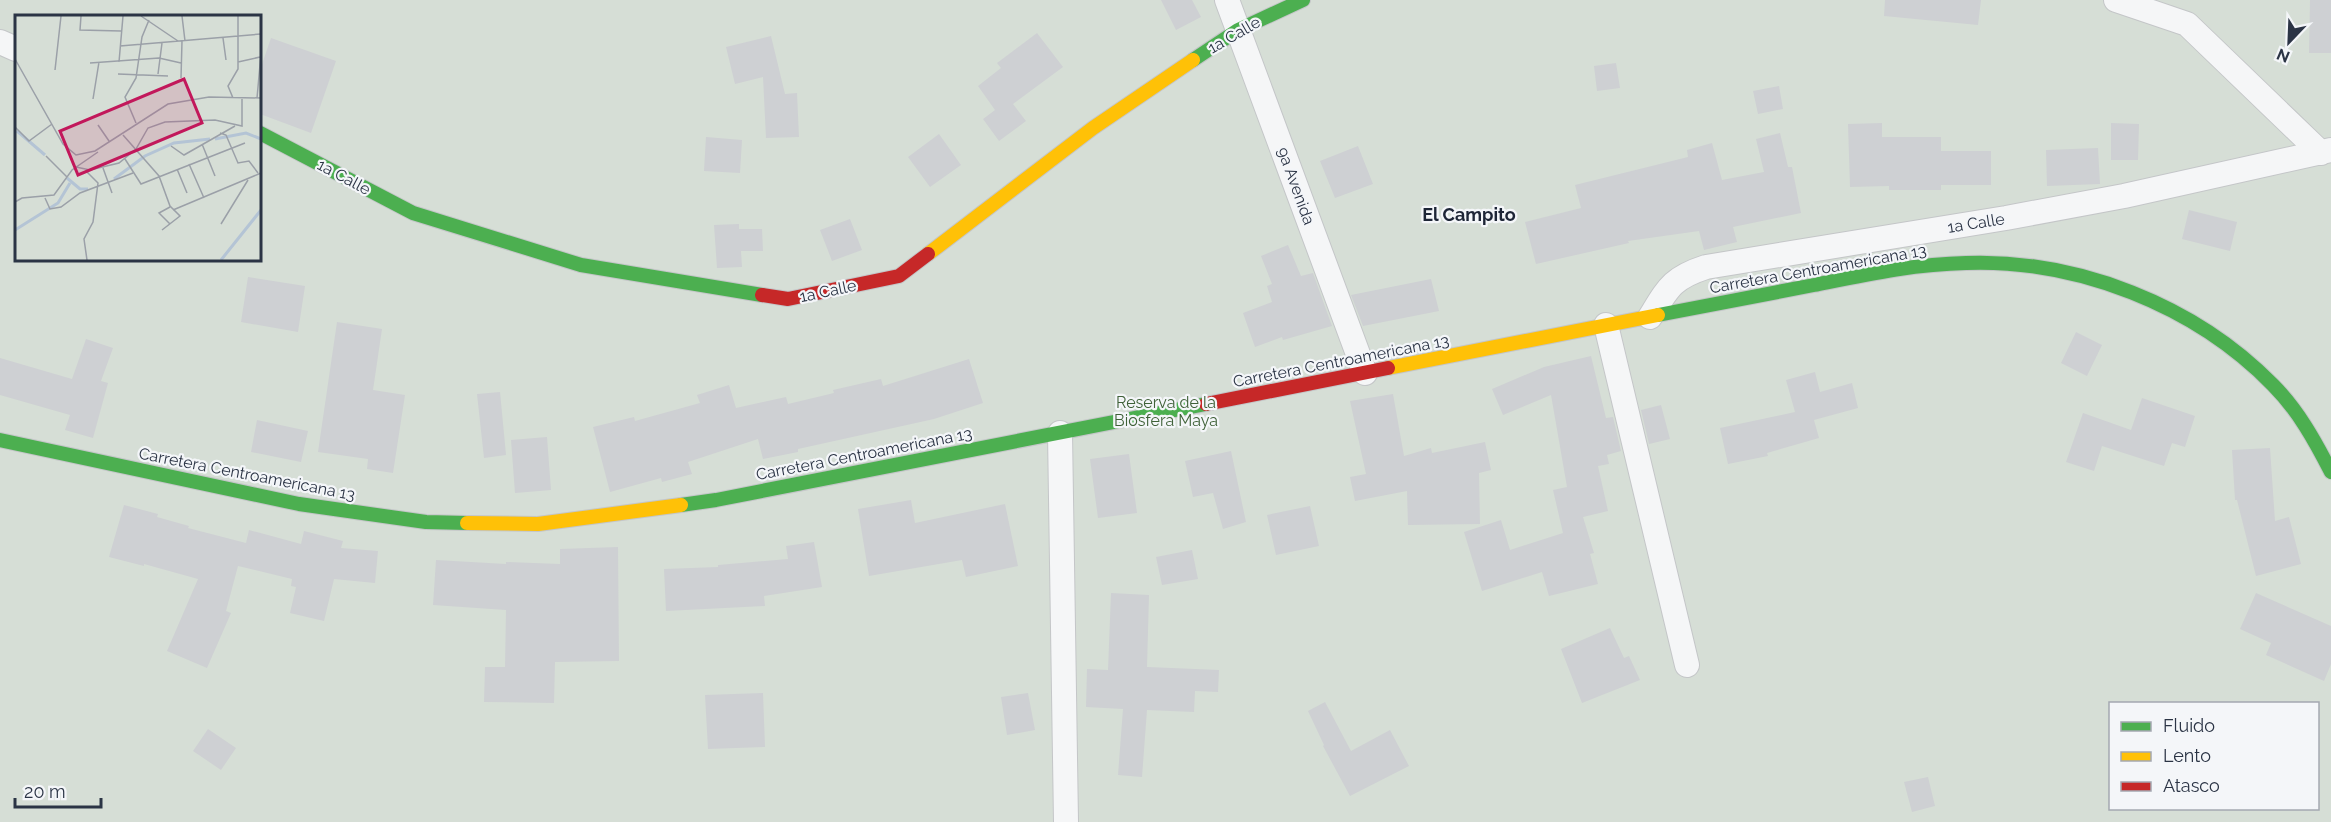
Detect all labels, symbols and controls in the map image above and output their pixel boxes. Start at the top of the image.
street label: 1a Calle [1204,12,1264,58]
north arrow [2259,12,2319,72]
inset map [15,15,261,261]
text: N [2274,44,2293,66]
street label: 9a Avenida [1273,145,1319,227]
street label: 1a Calle [314,155,374,199]
district label: El Campito [1422,204,1516,225]
street label: 1a Calle [1946,209,2006,237]
street label: Carretera Centroamericana 13 [1708,241,1928,297]
street label: 1a Calle [798,276,858,306]
street label: Carretera Centroamericana 13 [1231,331,1451,391]
park label: Reserva de la Biosfera Maya [1114,393,1218,430]
street label: Carretera Centroamericana 13 [754,424,974,484]
street label: Carretera Centroamericana 13 [137,444,357,504]
legend [2109,702,2319,810]
text: Fluido [2163,715,2215,736]
text: Lento [2163,745,2211,766]
scale bar [15,771,100,809]
text: Atasco [2163,775,2220,796]
text: 20 m [24,781,66,802]

